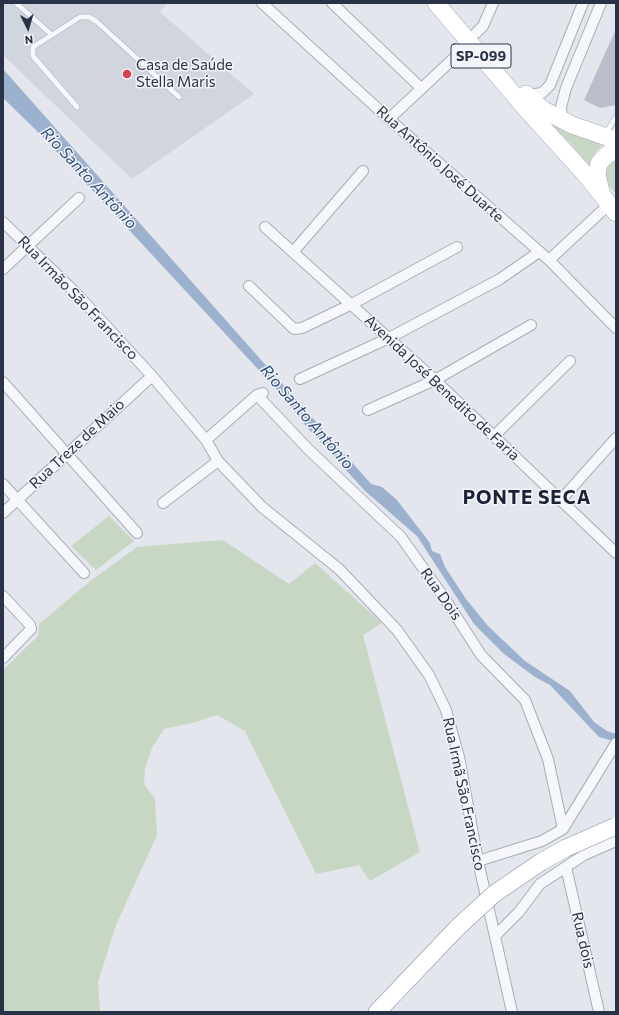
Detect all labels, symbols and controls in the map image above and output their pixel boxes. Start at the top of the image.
north arrow [8,8,48,48]
text: N [24,34,34,47]
road number: SP-099 [451,44,511,68]
place label: Casa de Saúde Stella Maris [136,56,233,91]
marker: Casa de Saúde Stella Maris [121,68,133,80]
street label: Rua Antônio José Duarte [373,102,507,226]
water label: Rio Santo Antônio [37,123,141,233]
street label: Rua Irmão São Francisco [14,232,142,364]
street label: Avenida José Benedito de Faria [361,311,523,465]
water label: Rio Santo Antônio [256,361,358,473]
street label: Rua Treze de Maio [26,395,128,493]
district label: PONTE SECA [463,487,591,509]
street label: Rua Dois [416,564,466,624]
street label: Rua Irmã São Francisco [439,716,489,872]
street label: Rua dois [568,910,598,970]

